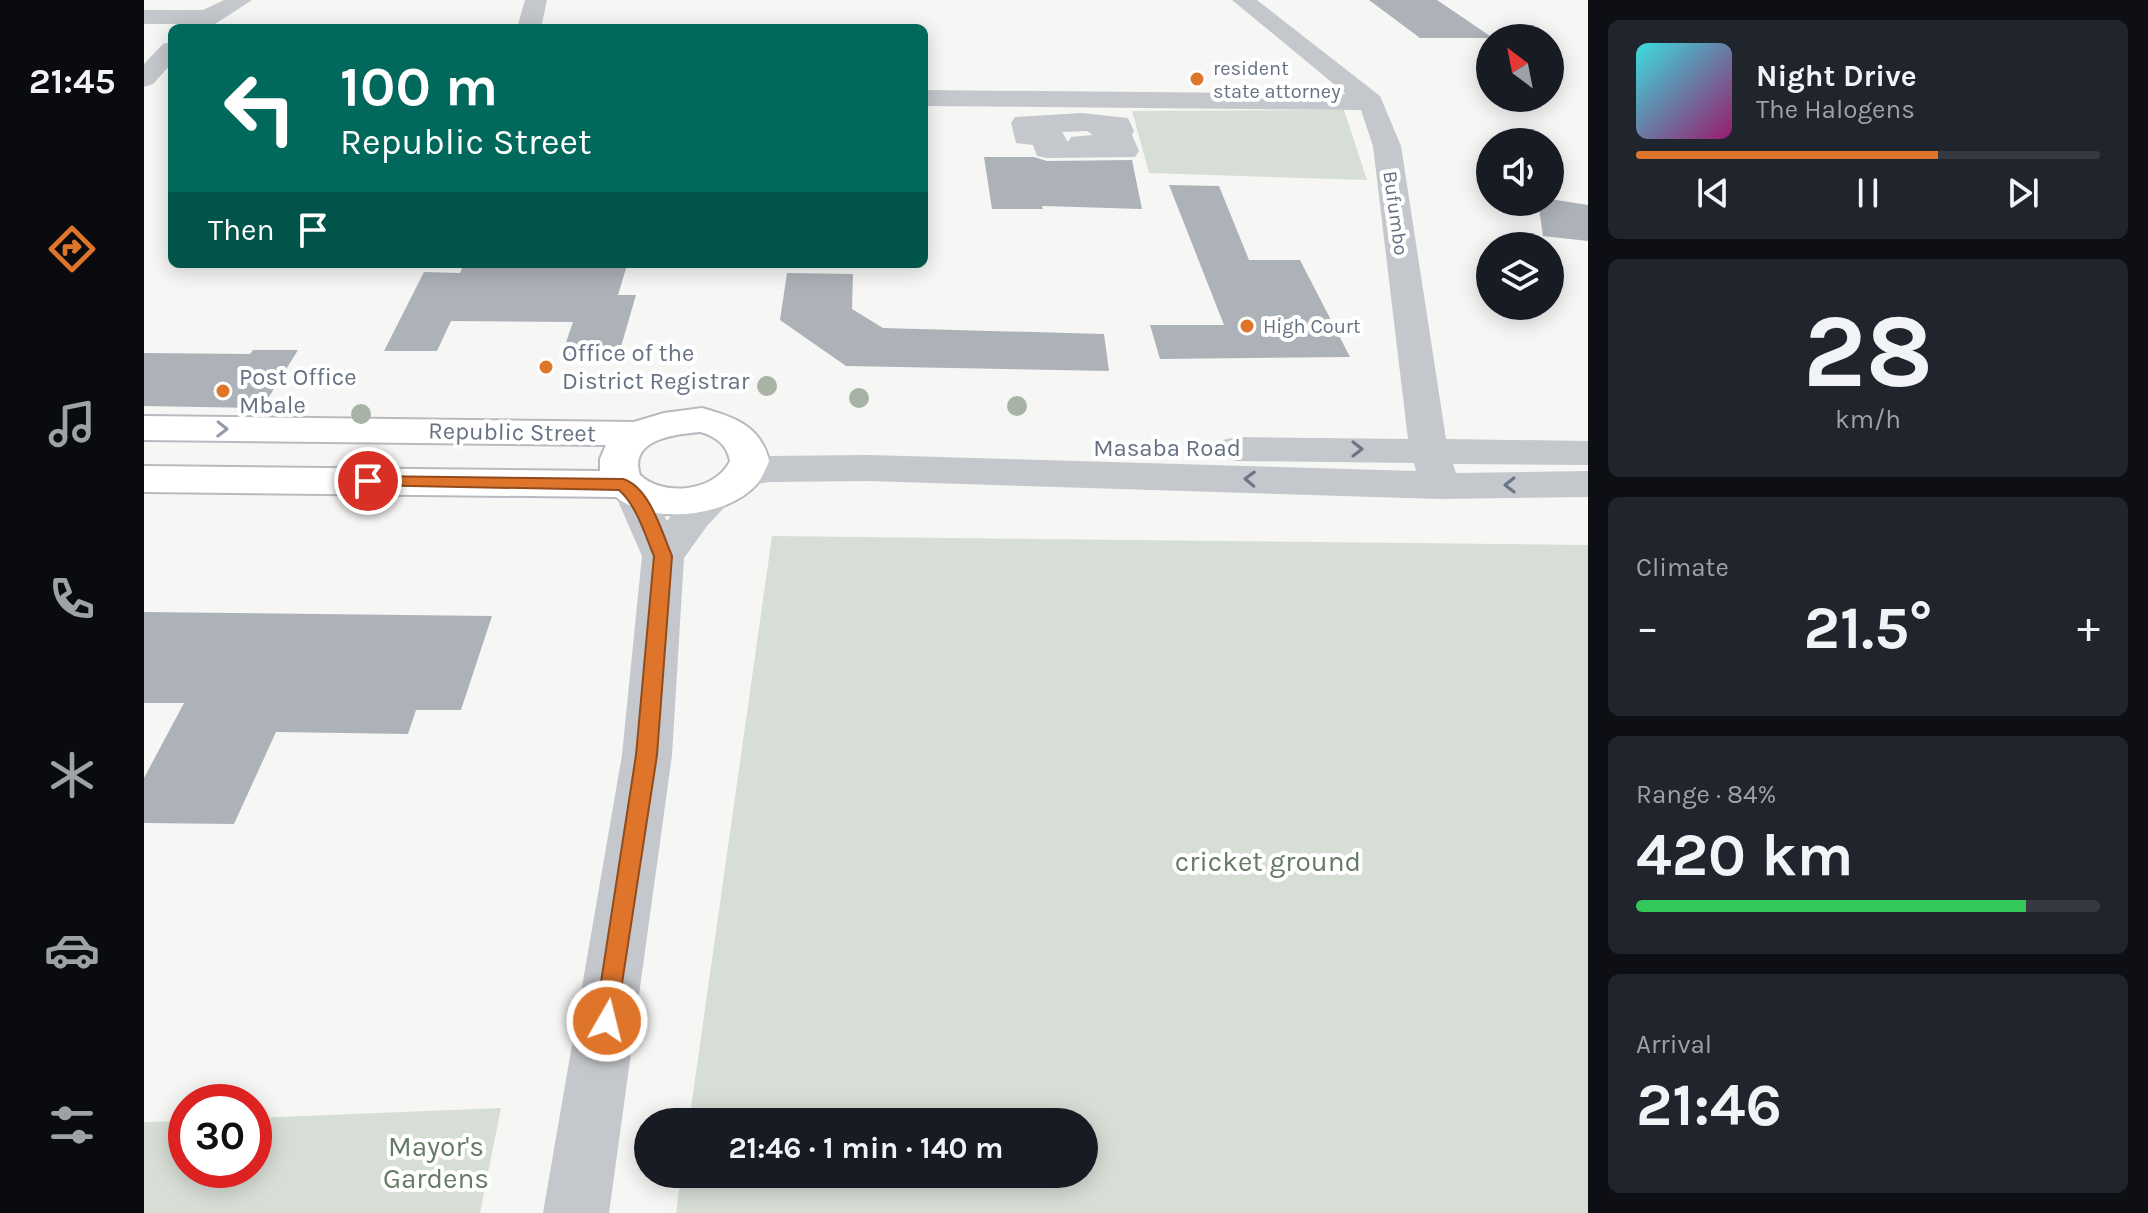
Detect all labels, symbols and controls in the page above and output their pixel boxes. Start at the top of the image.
north arrow [1476,24,1564,112]
map controls [1476,24,1564,320]
text: 100 m [340,54,498,119]
icon: left [208,56,312,160]
place label: resident state attorney [1213,57,1340,103]
text: Night Drive [1756,58,1917,94]
text: 21:45 [29,60,115,102]
marker: resident state attorney [1188,70,1206,88]
text: The Halogens [1756,94,1915,125]
text: Republic Street [340,121,591,163]
button: sound [1476,128,1564,216]
street label: Bufumbo [1378,169,1413,257]
icon: previous [1691,171,1735,215]
icon: pause [1846,171,1890,215]
icon: next [2001,171,2045,215]
icon: arrive [291,208,335,252]
text: Then [208,212,275,248]
icon: directions [44,221,100,277]
button: layers [1476,232,1564,320]
text: 28 [1803,291,1933,412]
place label: High Court [1263,315,1361,338]
marker: High Court [1238,317,1256,335]
place label: Office of the District Registrar [562,339,750,395]
marker: Office of the District Registrar [537,358,555,376]
place label: Post Office Mbale [239,363,357,419]
marker: Post Office Mbale [214,382,232,400]
icon: music [44,396,100,452]
text: km/h [1835,404,1901,435]
street label: Republic Street [428,417,596,447]
one-way arrow [216,420,229,438]
street label: Masaba Road [1093,434,1241,462]
one-way arrow [1351,441,1364,458]
pin [334,447,402,515]
icon: arrive [346,459,390,503]
one-way arrow [1243,470,1256,487]
one-way arrow [1503,477,1516,494]
text: Climate [1636,552,1729,583]
icon: phone [44,571,100,627]
text: 21.5° [1804,593,1932,663]
text: − [1636,602,1659,653]
text: + [2077,602,2100,653]
icon: climate [44,747,100,803]
text: Range · 84% [1636,779,1776,810]
text: 420 km [1636,820,1854,890]
park label: cricket ground [1175,845,1361,878]
icon: car [44,922,100,978]
position arrow [565,979,649,1063]
text: Arrival [1636,1029,1712,1060]
text: 21:46 [1636,1070,1782,1140]
speed limit sign: 30 [168,1084,272,1188]
icon: filters [44,1097,100,1153]
park label: Mayor's Gardens [383,1130,489,1195]
text: 21:46 · 1 min · 140 m [728,1130,1004,1166]

